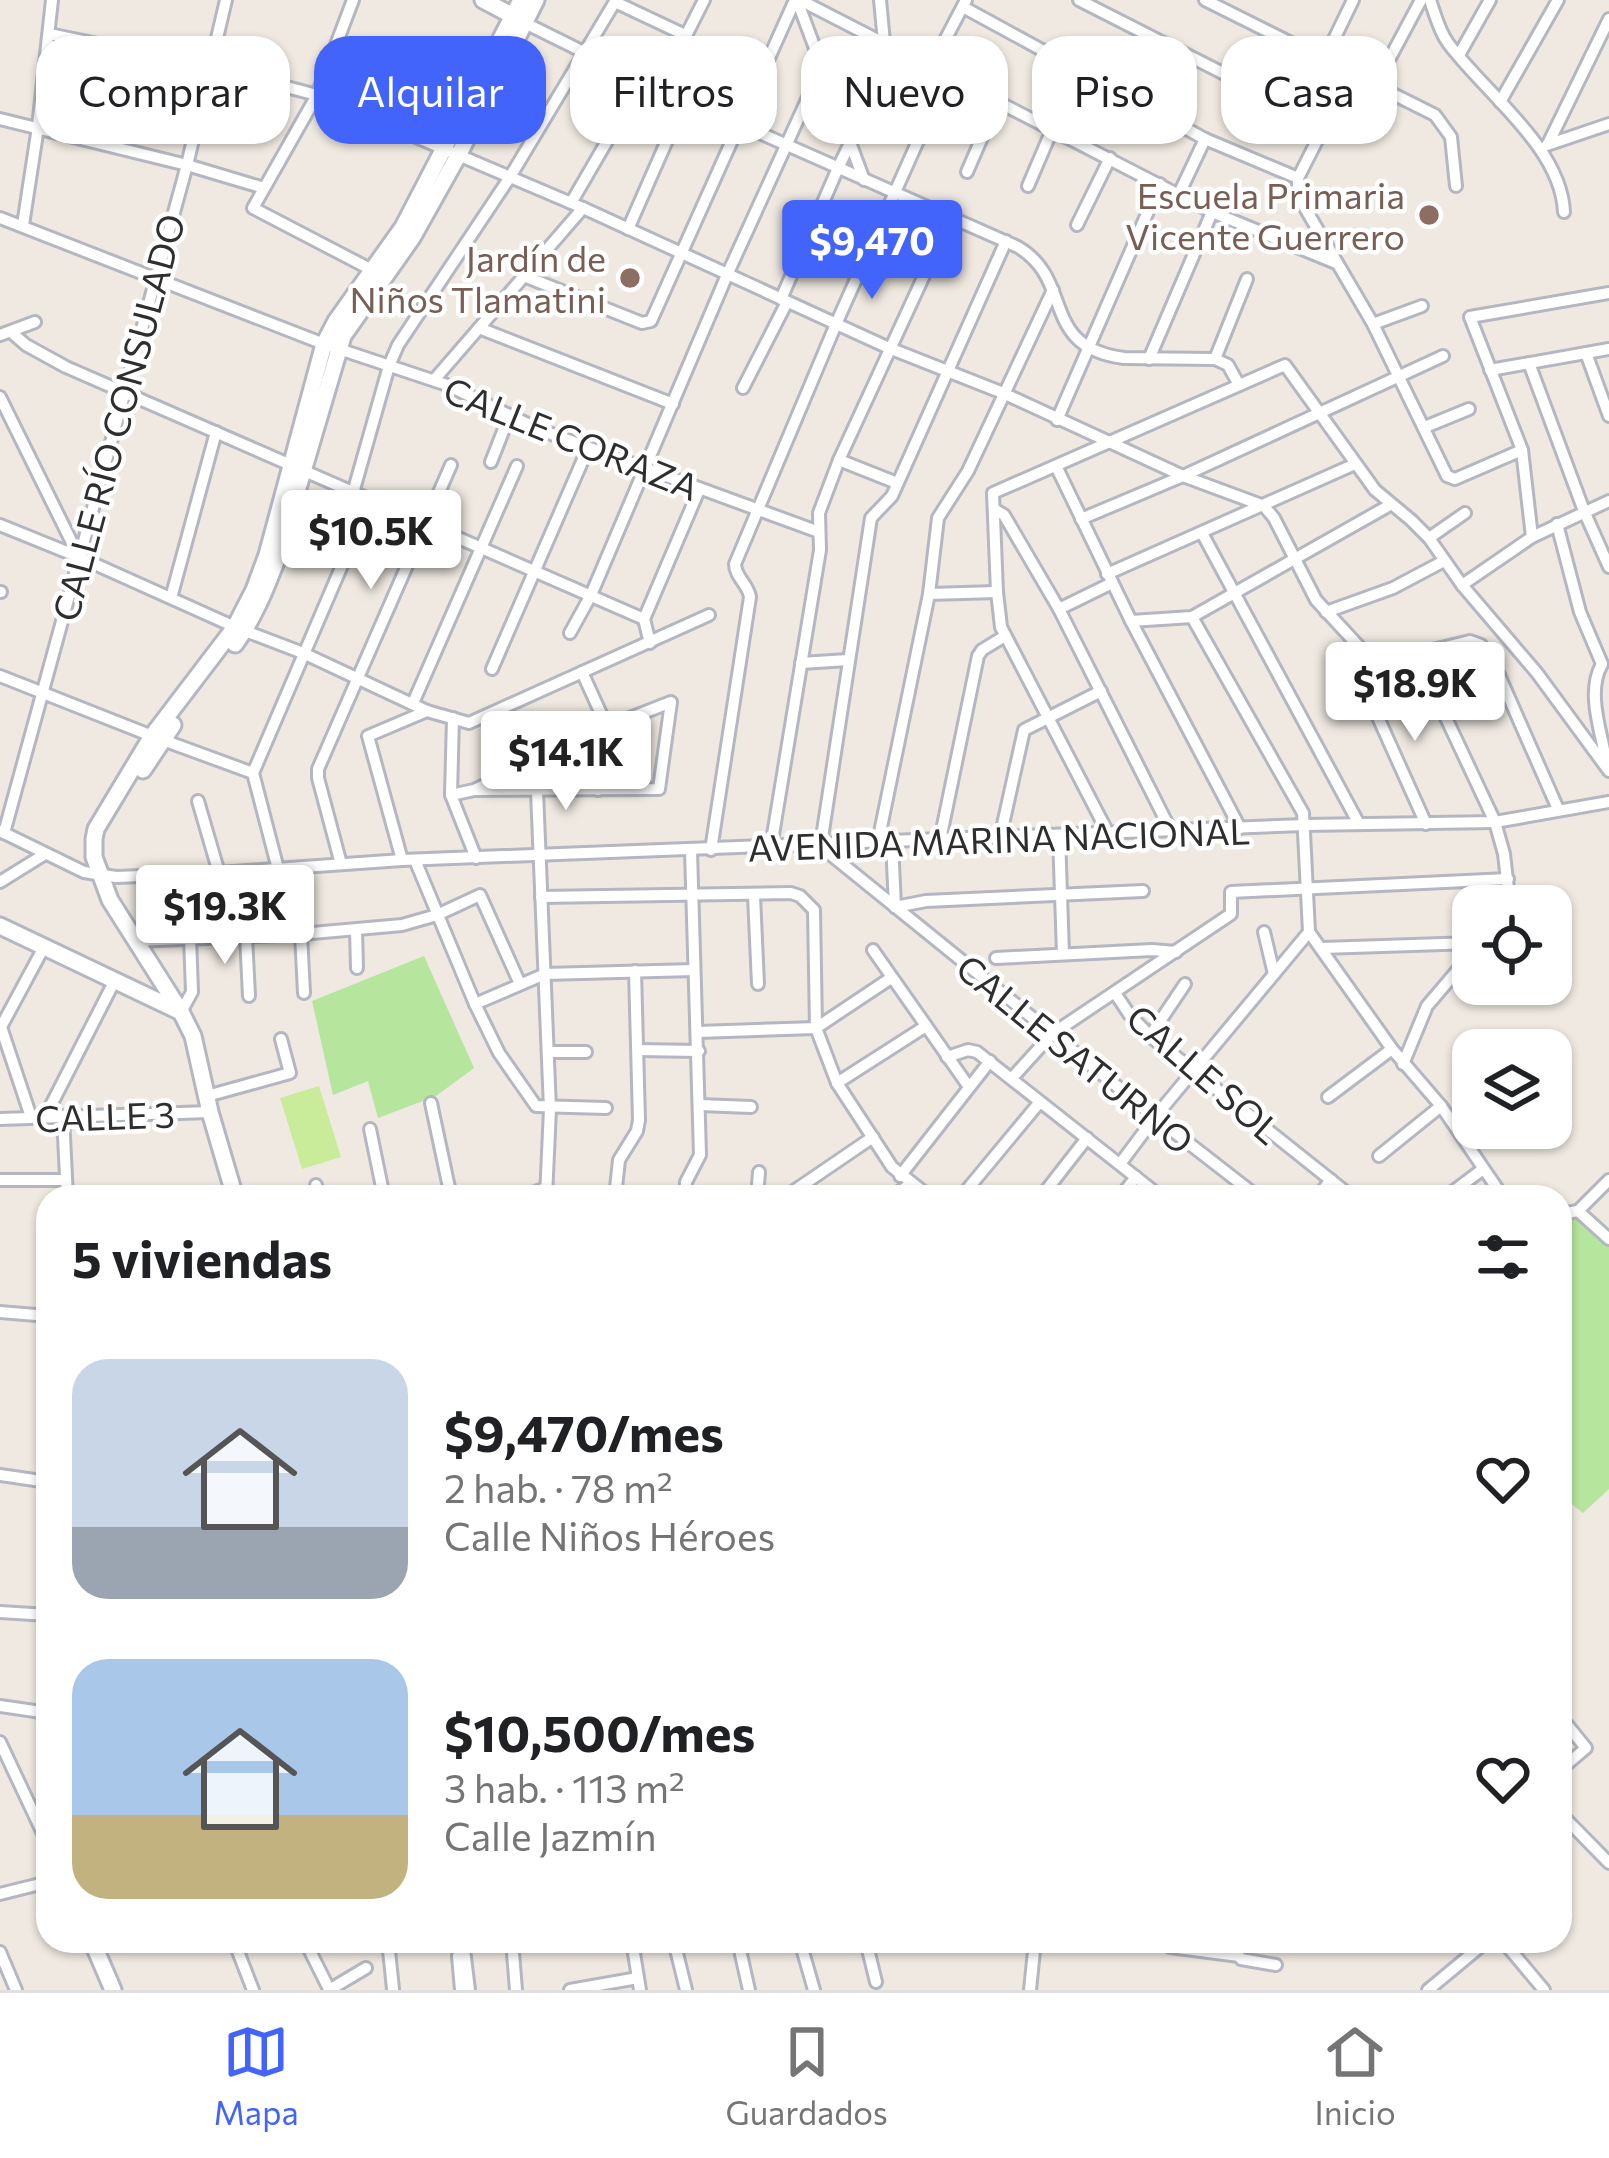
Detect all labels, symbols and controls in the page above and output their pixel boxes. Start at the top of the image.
chip: Comprar [36,36,290,144]
chip: Alquilar [314,36,546,144]
chip: Filtros [570,36,777,144]
chip: Nuevo [801,36,1008,144]
chip: Piso [1032,36,1197,144]
chip: Casa [1221,36,1397,144]
place label: Escuela Primaria Vicente Guerrero [1125,172,1405,257]
pin: $9,470 [774,200,970,302]
marker: Escuela Primaria Vicente Guerrero [1416,202,1442,228]
street label: CALLE RÍO CONSULADO [41,209,193,625]
text: $9,470 [809,215,935,263]
place label: Jardín de Niños Tlamatini [349,235,606,320]
marker: Jardín de Niños Tlamatini [617,265,643,291]
street label: CALLE CORAZA [438,366,706,508]
pin: $10.5K [273,490,469,592]
text: $10.5K [308,505,434,553]
pin: $18.9K [1317,642,1513,744]
text: $18.9K [1353,657,1477,705]
pin: $14.1K [468,711,664,813]
text: $14.1K [508,726,624,774]
street label: AVENIDA MARINA NACIONAL [747,807,1251,869]
pin: $19.3K [127,865,323,967]
text: $19.3K [163,880,287,928]
map controls [1452,885,1572,1149]
button: locate [1452,885,1572,1005]
street label: CALLE SATURNO [949,944,1203,1162]
street label: CALLE SOL [1119,994,1291,1152]
button: layers [1452,1029,1572,1149]
street label: CALLE 3 [35,1091,175,1139]
icon: filters [1470,1224,1536,1290]
text: 5 viviendas [72,1226,332,1289]
text: $9,470/mes [444,1400,724,1463]
icon: home [168,1407,312,1551]
icon: heart [1470,1446,1536,1512]
text: 2 hab. · 78 m² [444,1463,673,1511]
text: Calle Niños Héroes [444,1511,775,1559]
text: $10,500/mes [444,1700,755,1763]
icon: home [168,1707,312,1851]
icon: heart [1470,1746,1536,1812]
text: 3 hab. · 113 m² [444,1763,685,1811]
text: Calle Jazmín [444,1811,657,1859]
tab: Mapa [213,2019,299,2132]
tab: Guardados [725,2019,888,2132]
tab: Inicio [1314,2019,1396,2132]

